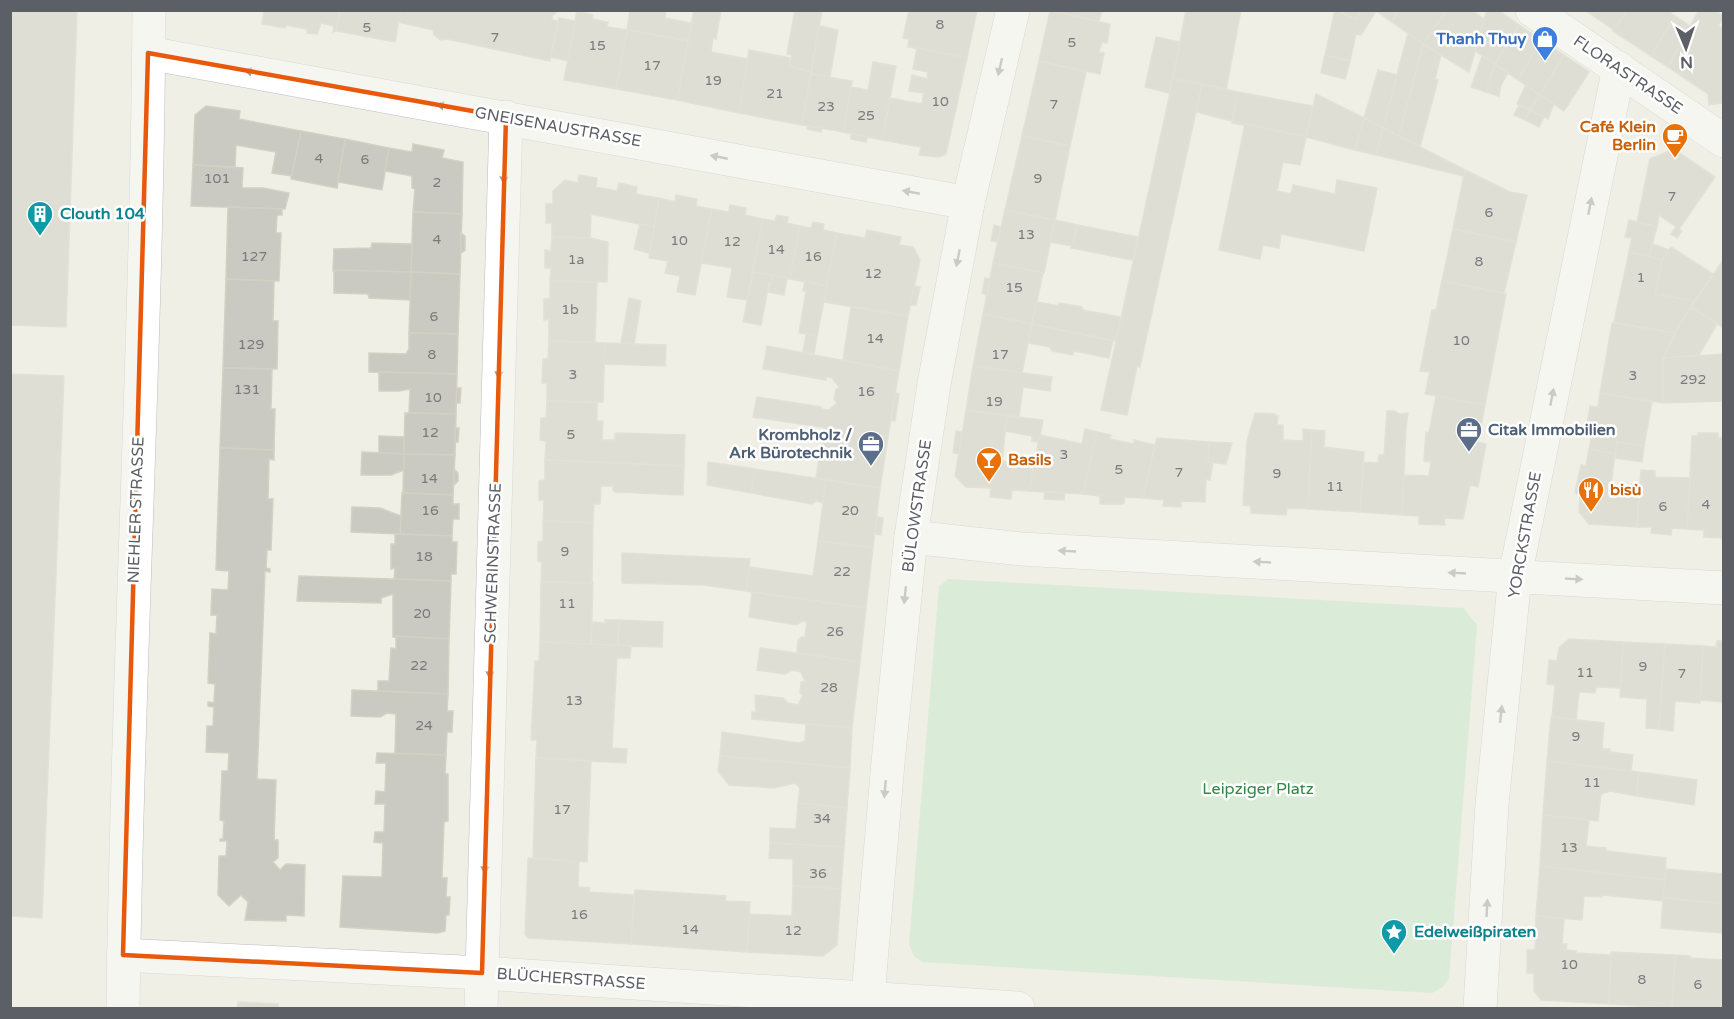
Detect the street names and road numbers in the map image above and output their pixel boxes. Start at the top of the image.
street label: FLORASTRASSE [1570,31,1686,119]
street label: GNEISENAUSTRASSE [473,103,643,151]
street label: NIEHLER STRASSE [123,436,149,584]
street label: BÜLOWSTRASSE [898,438,936,574]
street label: YORCKSTRASSE [1504,470,1546,600]
street label: SCHWERINSTRASSE [480,482,506,644]
street label: BLÜCHERSTRASSE [496,964,646,994]

